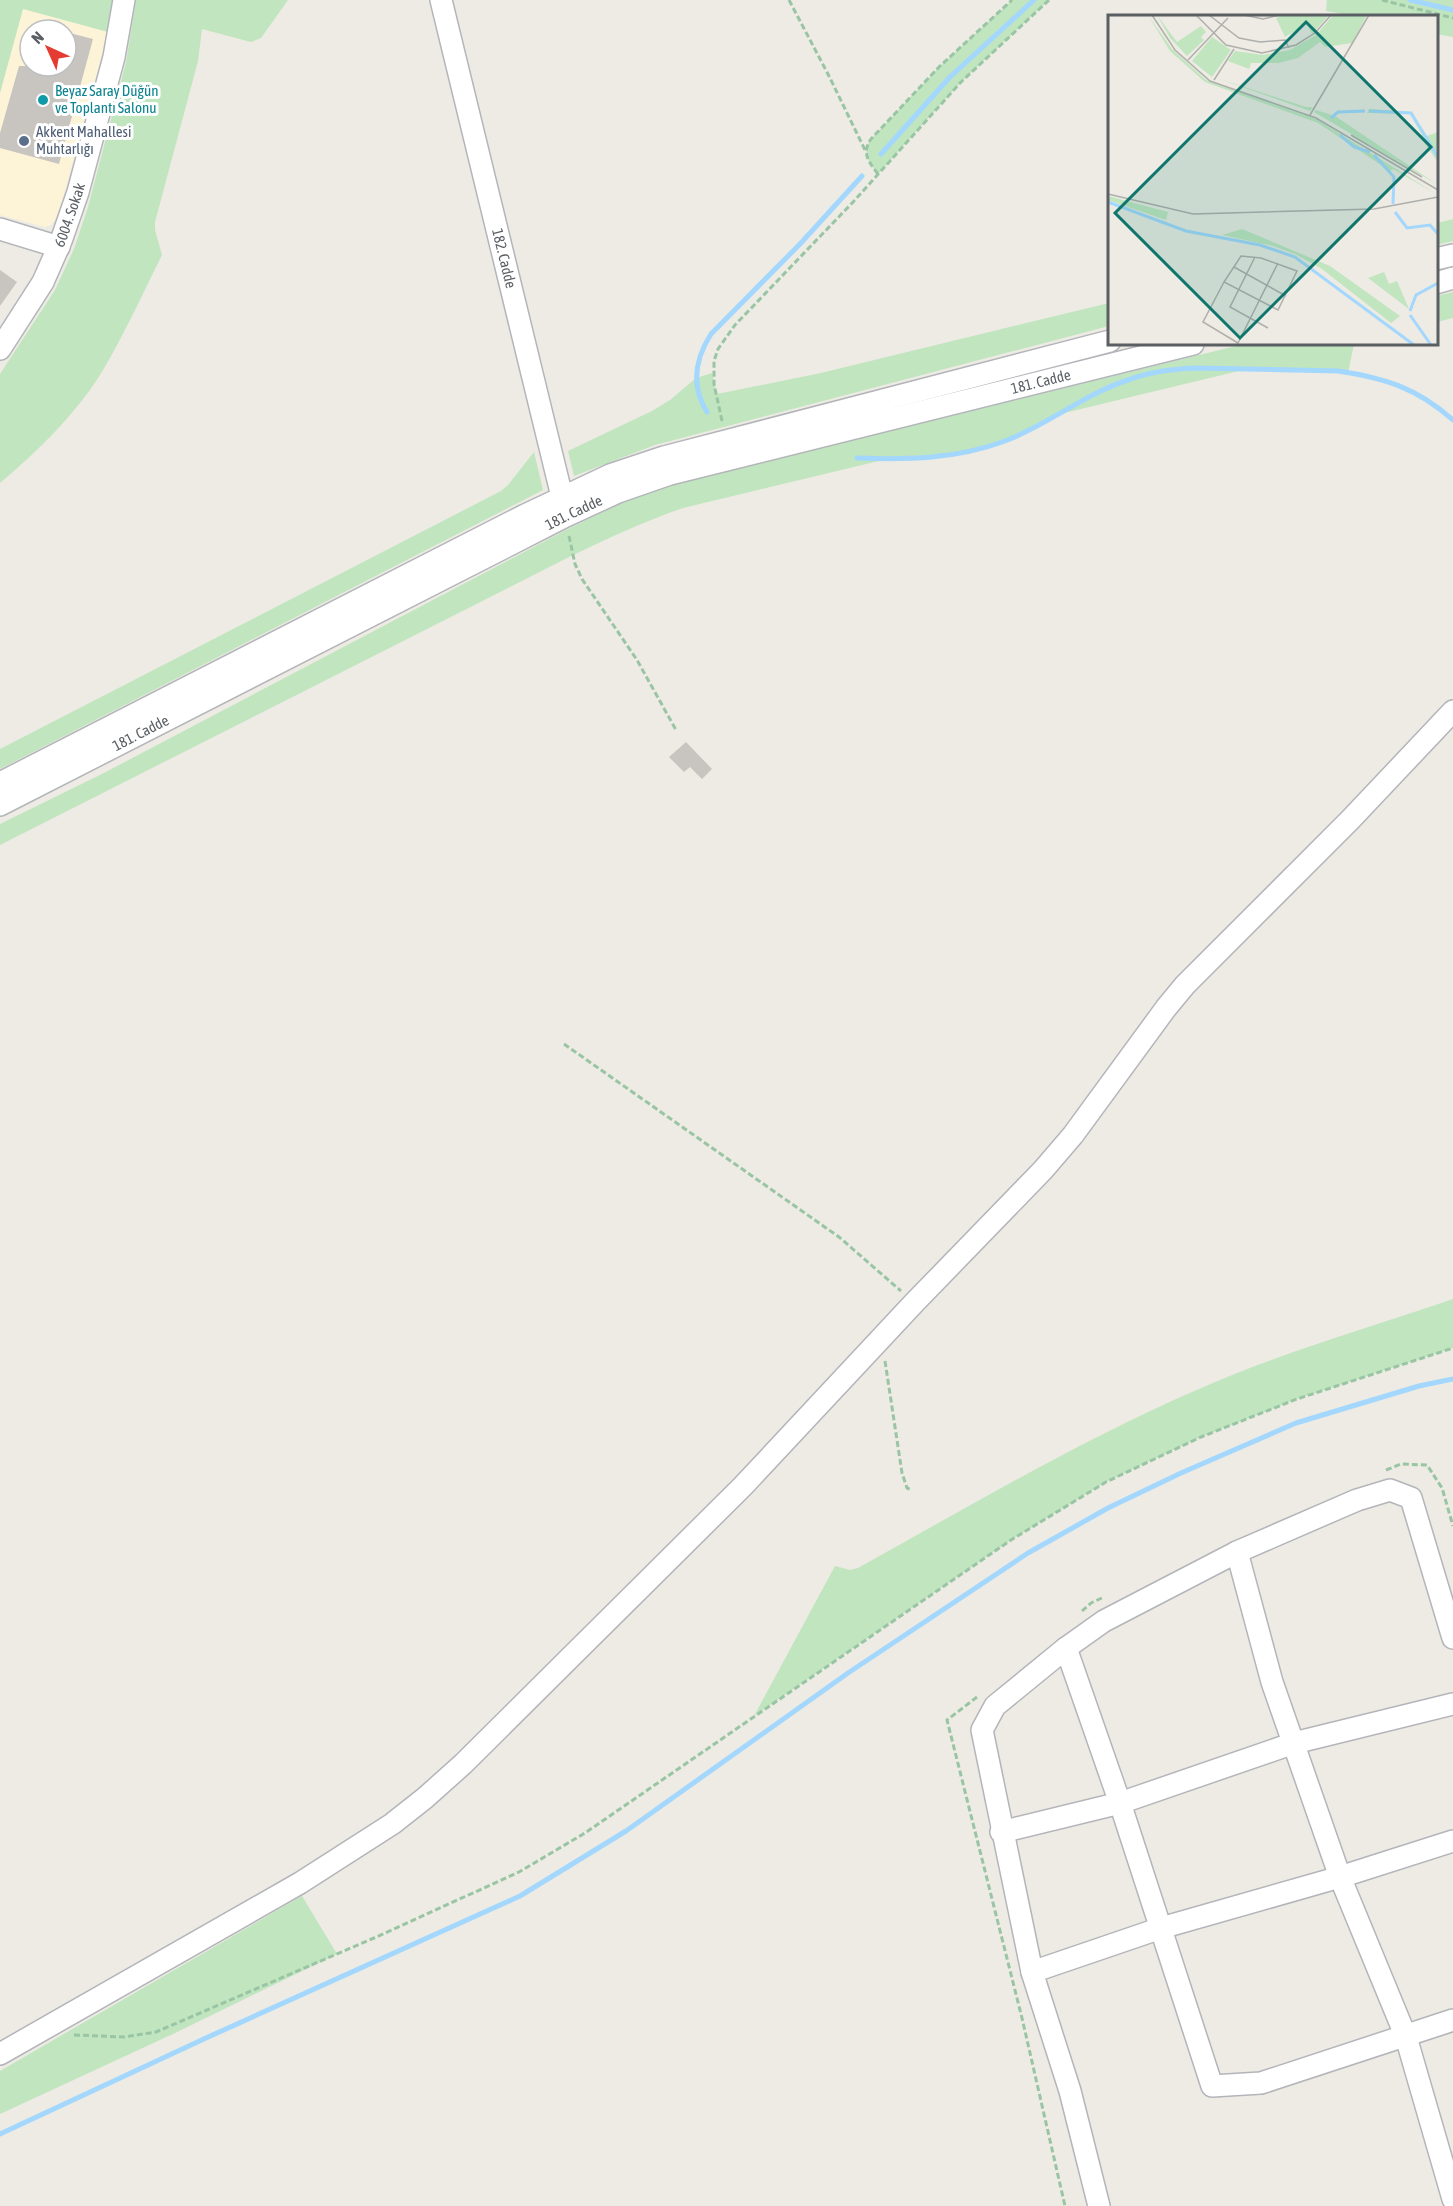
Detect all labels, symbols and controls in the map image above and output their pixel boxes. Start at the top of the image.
inset map [1108,15,1438,345]
north arrow [18,18,78,78]
text: N [28,28,47,47]
place label: Beyaz Saray Düğün ve Toplantı Salonu [55,82,158,116]
marker: Beyaz Saray Düğün ve Toplantı Salonu [36,93,50,107]
place label: Akkent Mahallesi Muhtarlığı [36,123,131,157]
marker: Akkent Mahallesi Muhtarlığı [17,134,31,148]
street label: 6004. Sokak [50,181,88,249]
street label: 182. Cadde [489,227,520,290]
street label: 181. Cadde [1009,366,1072,397]
street label: 181. Cadde [542,491,605,533]
street label: 181. Cadde [110,711,172,754]

